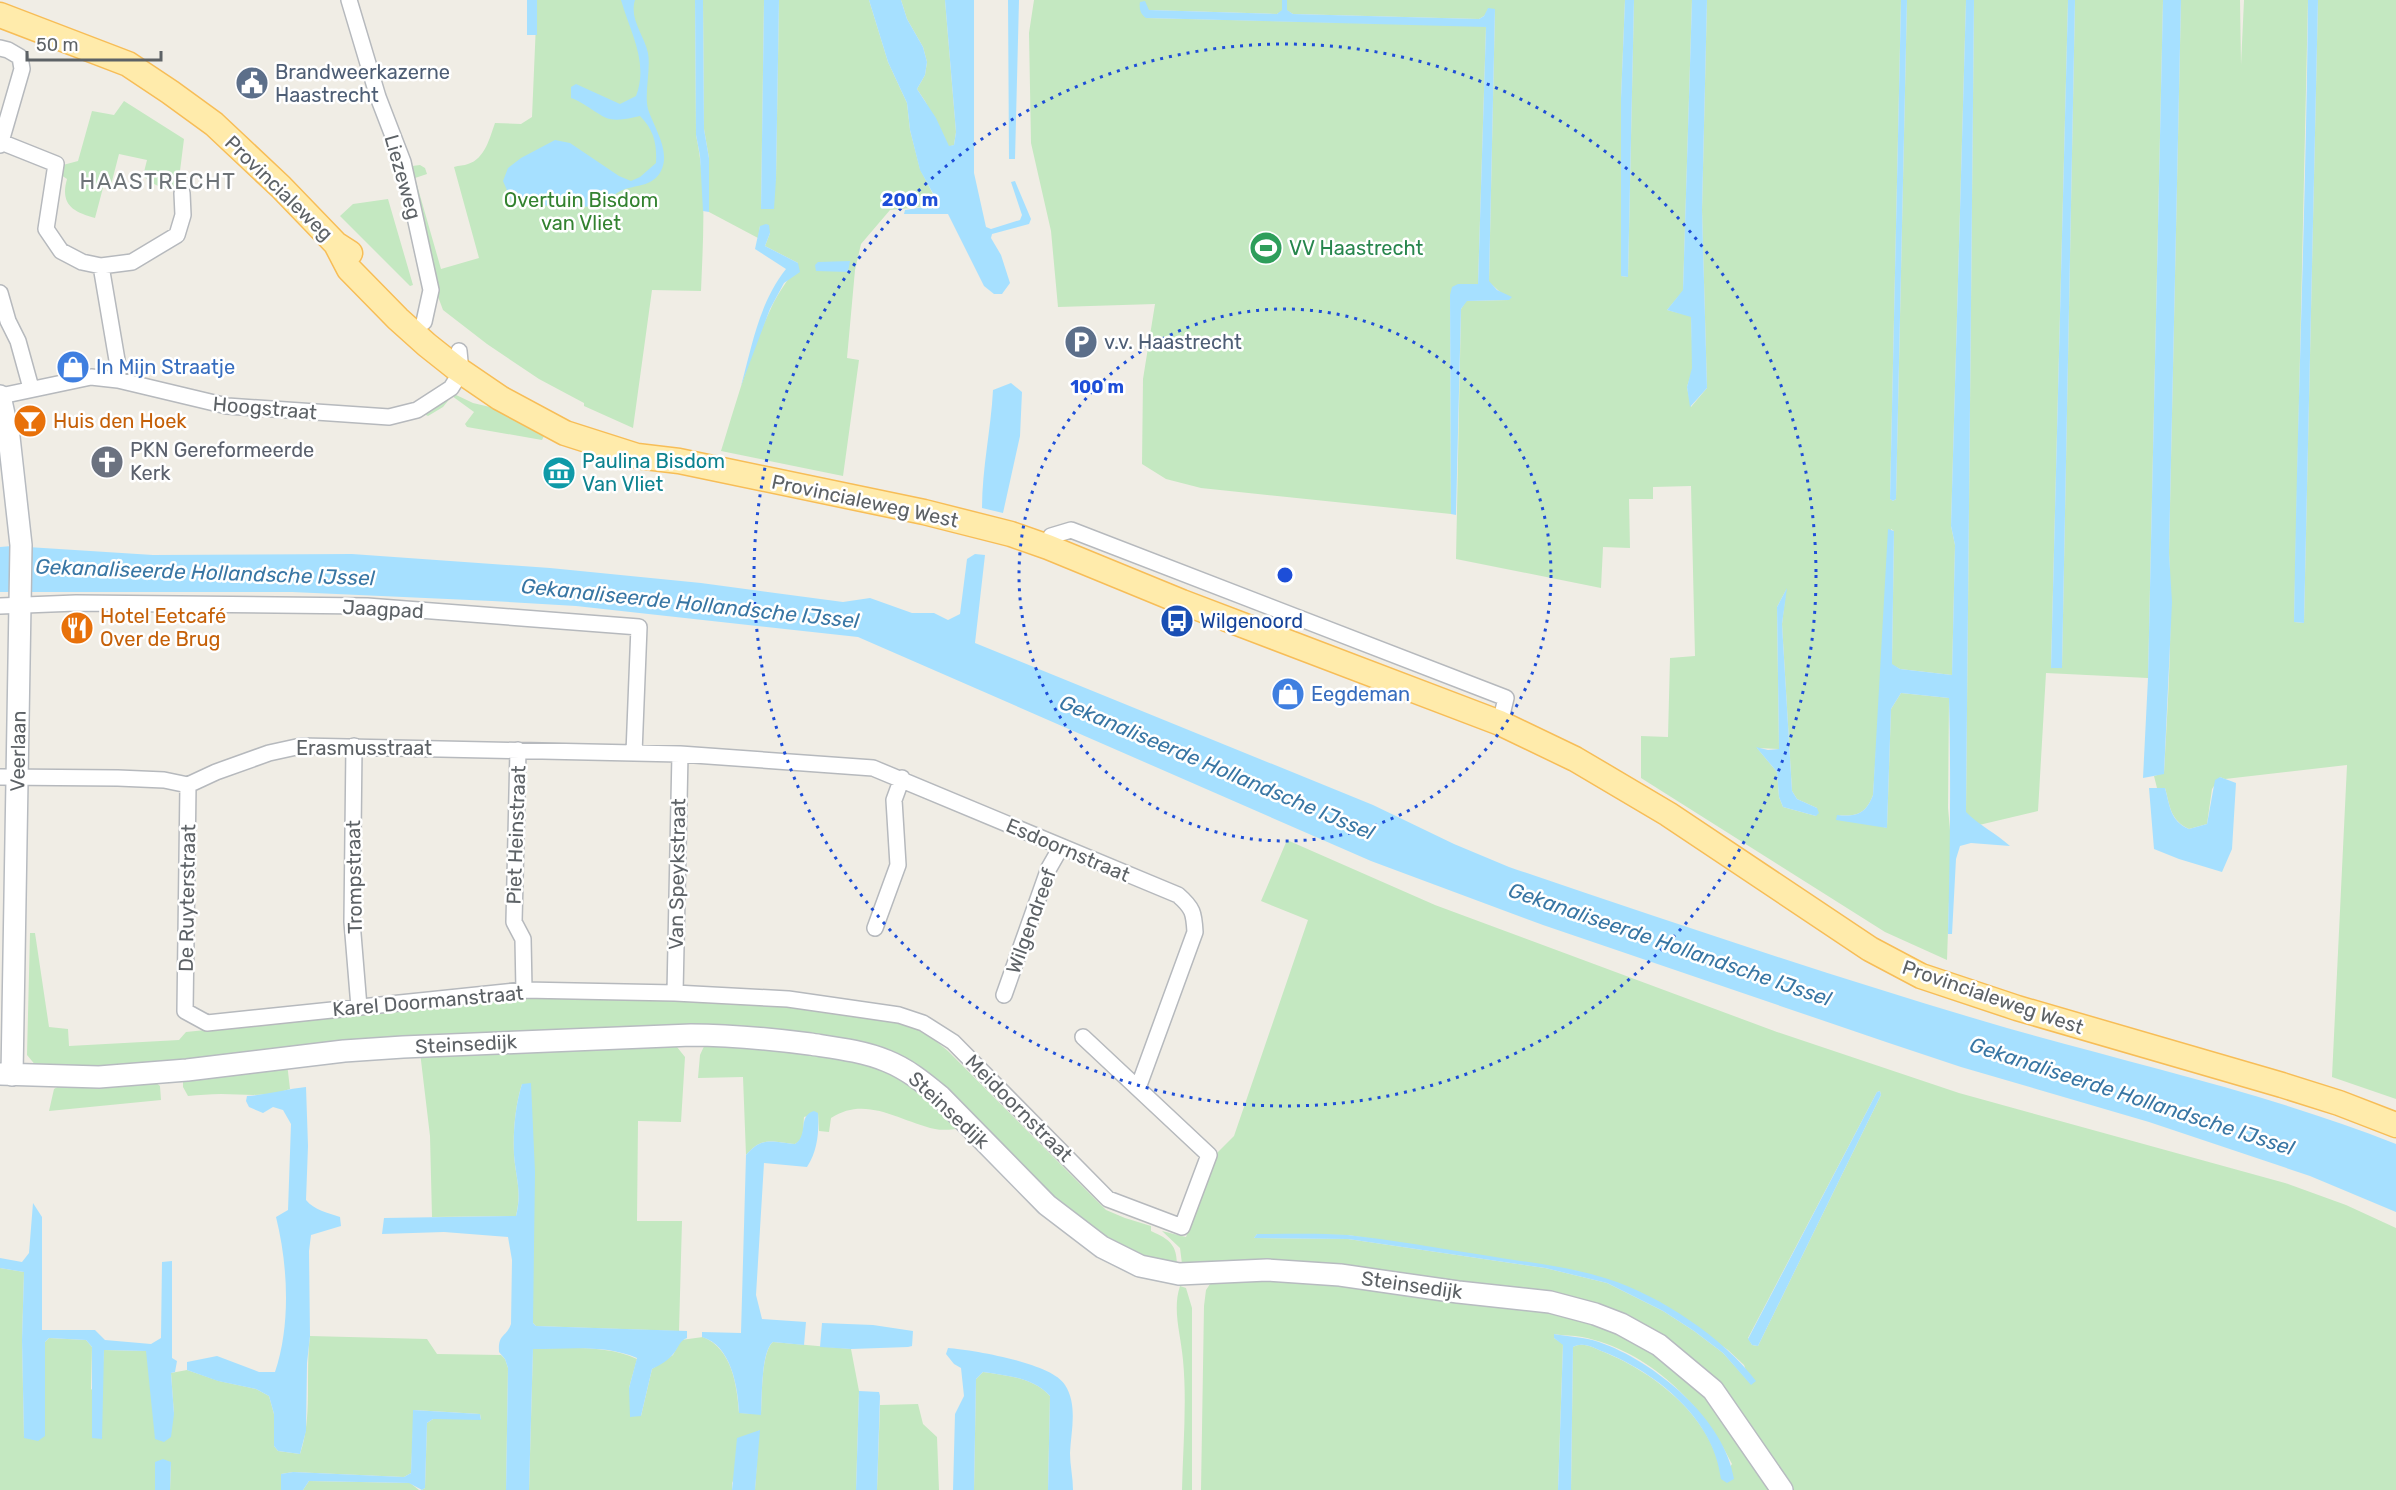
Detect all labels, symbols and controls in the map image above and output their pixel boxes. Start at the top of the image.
scale bar [27,24,160,62]
text: 50 m [36,34,79,56]
place label: Brandweerkazerne Haastrecht [275,60,450,107]
public building icon: Brandweerkazerne Haastrecht [234,65,270,101]
street label: Provincialeweg [220,130,338,246]
street label: Liezeweg [379,132,427,222]
district label: HAASTRECHT [80,168,236,195]
park label: Overtuin Bisdom van Vliet [504,188,658,235]
text: 200 m [882,189,938,211]
sports icon: VV Haastrecht [1248,230,1284,266]
place label: VV Haastrecht [1289,236,1424,260]
parking icon: v.v. Haastrecht [1063,324,1099,360]
place label: v.v. Haastrecht [1104,330,1242,354]
shop icon: In Mijn Straatje [55,349,91,385]
place label: In Mijn Straatje [96,355,235,379]
text: 100 m [1070,376,1124,398]
street label: Hoogstraat [212,391,318,425]
bar icon: Huis den Hoek [12,403,48,439]
place label: Huis den Hoek [53,409,187,433]
place label: PKN Gereformeerde Kerk [130,438,314,485]
church icon: PKN Gereformeerde Kerk [89,444,125,480]
place label: Paulina Bisdom Van Vliet [582,449,725,496]
museum icon: Paulina Bisdom Van Vliet [541,455,577,491]
street label: Provincialeweg West [769,469,961,533]
water label: Gekanaliseerde Hollandsche IJssel [35,554,376,590]
centre of rings [1275,565,1295,585]
water label: Gekanaliseerde Hollandsche IJssel [520,573,861,633]
street label: Jaagpad [342,595,424,623]
bus stop icon: Wilgenoord [1159,603,1195,639]
place label: Hotel Eetcafé Over de Brug [100,604,226,651]
place label: Wilgenoord [1200,609,1303,633]
restaurant icon: Hotel Eetcafé Over de Brug [59,610,95,646]
shop icon: Eegdeman [1270,676,1306,712]
place label: Eegdeman [1311,682,1410,706]
water label: Gekanaliseerde Hollandsche IJssel [1056,689,1379,845]
street label: Veerlaan [5,710,31,792]
street label: Erasmusstraat [296,736,432,760]
street label: Piet Heinstraat [502,765,530,905]
street label: Van Speykstraat [664,798,690,950]
street label: Esdoornstraat [1002,813,1134,887]
street label: Trompstraat [341,820,367,934]
street label: De Ruyterstraat [174,824,200,972]
street label: Wilgendreef [1001,865,1061,977]
water label: Gekanaliseerde Hollandsche IJssel [1505,877,1836,1011]
street label: Provincialeweg West [1899,955,2087,1039]
street label: Karel Doormanstraat [331,981,525,1021]
street label: Steinsedijk [414,1029,518,1059]
water label: Gekanaliseerde Hollandsche IJssel [1966,1032,2298,1161]
street label: Meidoornstraat [960,1049,1078,1167]
street label: Steinsedijk [904,1066,995,1154]
street label: Steinsedijk [1360,1266,1465,1304]

